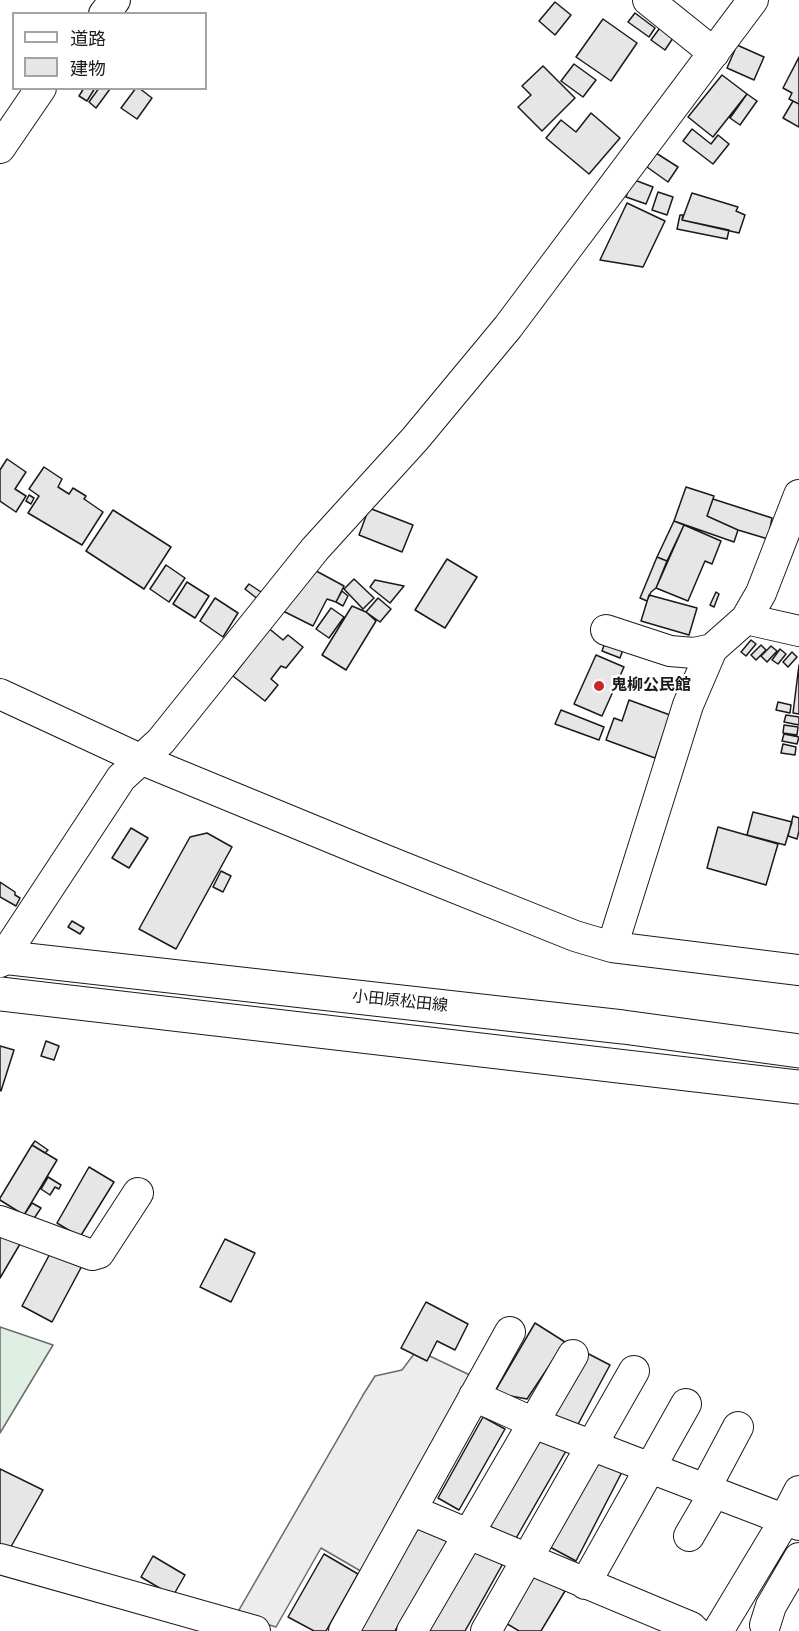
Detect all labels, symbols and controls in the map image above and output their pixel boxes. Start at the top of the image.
legend [12,12,207,90]
text: 道路 [70,28,106,49]
text: 建物 [70,58,106,79]
place label: 鬼柳公民館 [611,676,691,696]
marker: 鬼柳公民館 [592,679,606,693]
street label: 小田原松田線 [351,987,449,1017]

